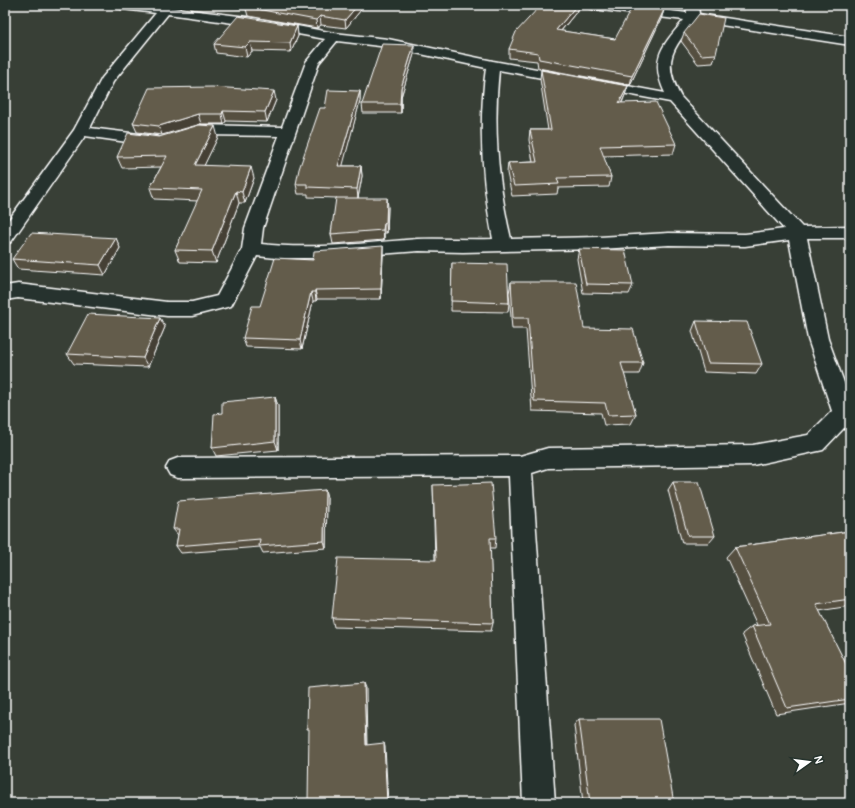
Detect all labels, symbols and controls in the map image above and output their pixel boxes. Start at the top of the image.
north arrow [789,742,829,782]
text: N [811,755,826,765]

